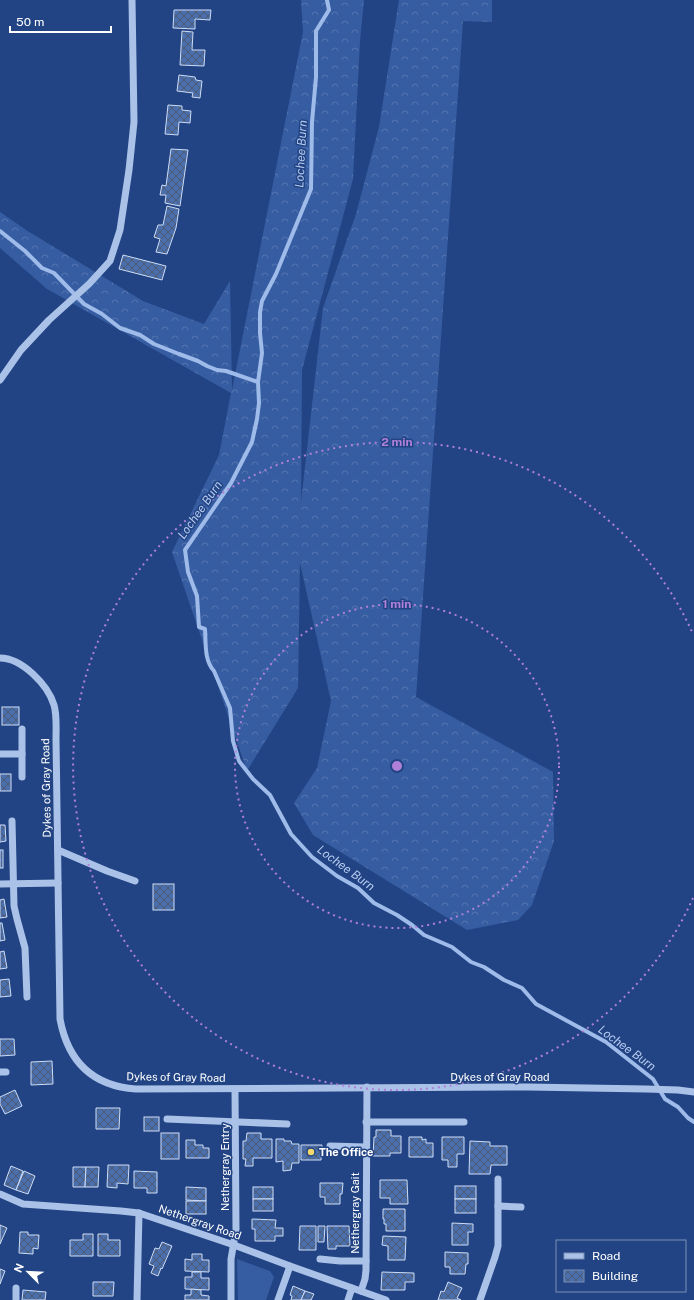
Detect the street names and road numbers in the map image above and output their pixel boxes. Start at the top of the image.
street label: Dykes of Gray Road [39,738,53,838]
street label: Dykes of Gray Road [126,1070,226,1084]
street label: Dykes of Gray Road [450,1071,550,1083]
street label: Nethergray Entry [219,1123,231,1211]
street label: Nethergray Gait [349,1172,361,1254]
street label: Nethergray Road [157,1202,243,1242]

